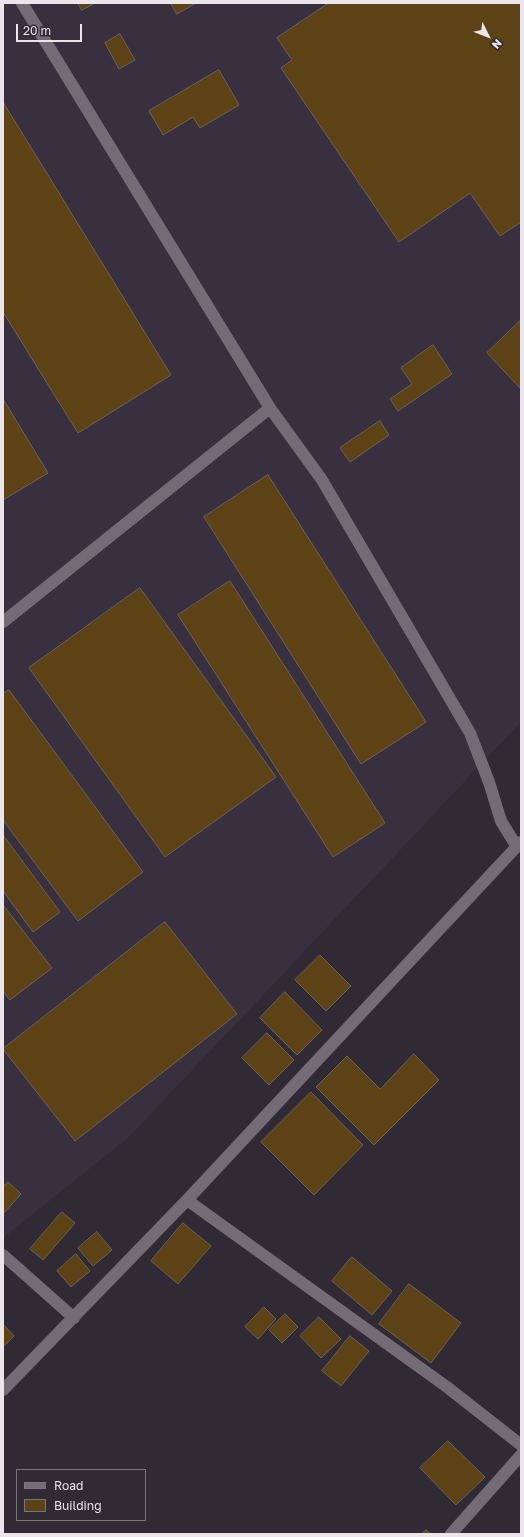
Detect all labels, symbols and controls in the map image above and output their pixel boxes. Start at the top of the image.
scale bar [18,16,84,42]
north arrow [468,16,508,56]
text: 20 m [23,23,51,38]
text: N [490,37,505,52]
legend [16,1469,146,1521]
text: Road [54,1478,83,1493]
text: Building [54,1498,102,1513]

